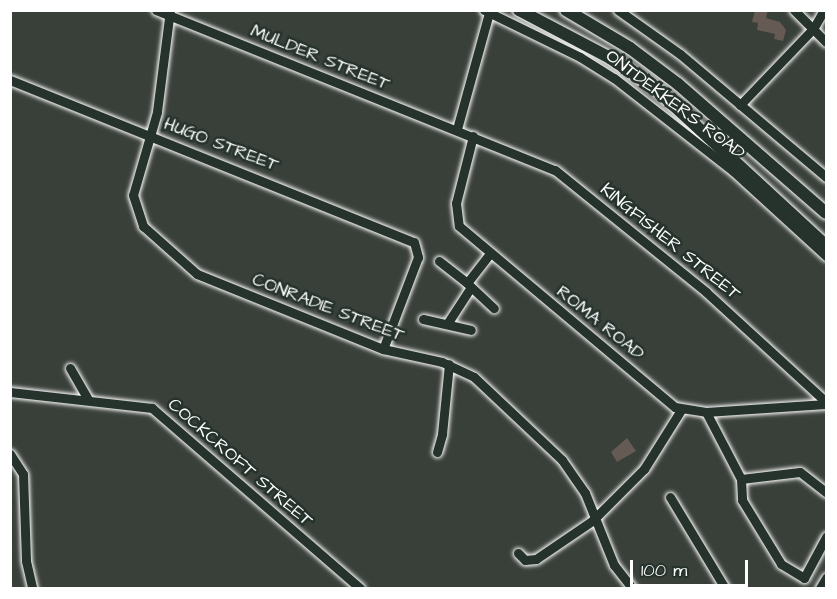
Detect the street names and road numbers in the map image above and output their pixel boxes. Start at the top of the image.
street label: MULDER STREET [247,20,393,96]
street label: ONTDEKKERS ROAD [601,46,749,164]
street label: HUGO STREET [161,113,281,177]
street label: KINGFISHER STREET [596,179,744,305]
street label: CONRADIE STREET [249,269,407,347]
street label: ROMA ROAD [552,281,648,365]
street label: COCKCROFT STREET [163,394,317,532]

